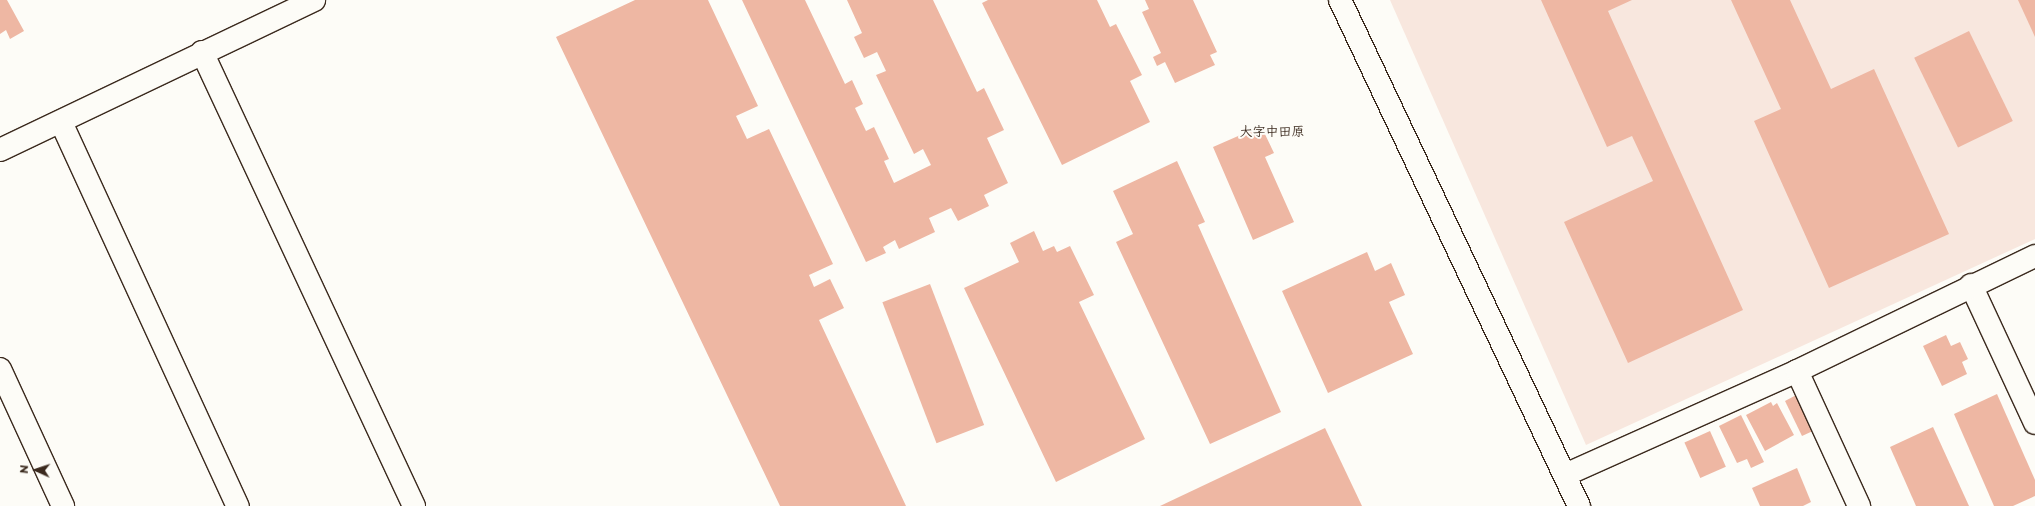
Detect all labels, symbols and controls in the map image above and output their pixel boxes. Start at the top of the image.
district label: 大字中田原 [1240,123,1304,139]
north arrow [16,450,56,490]
text: N [15,465,32,474]

